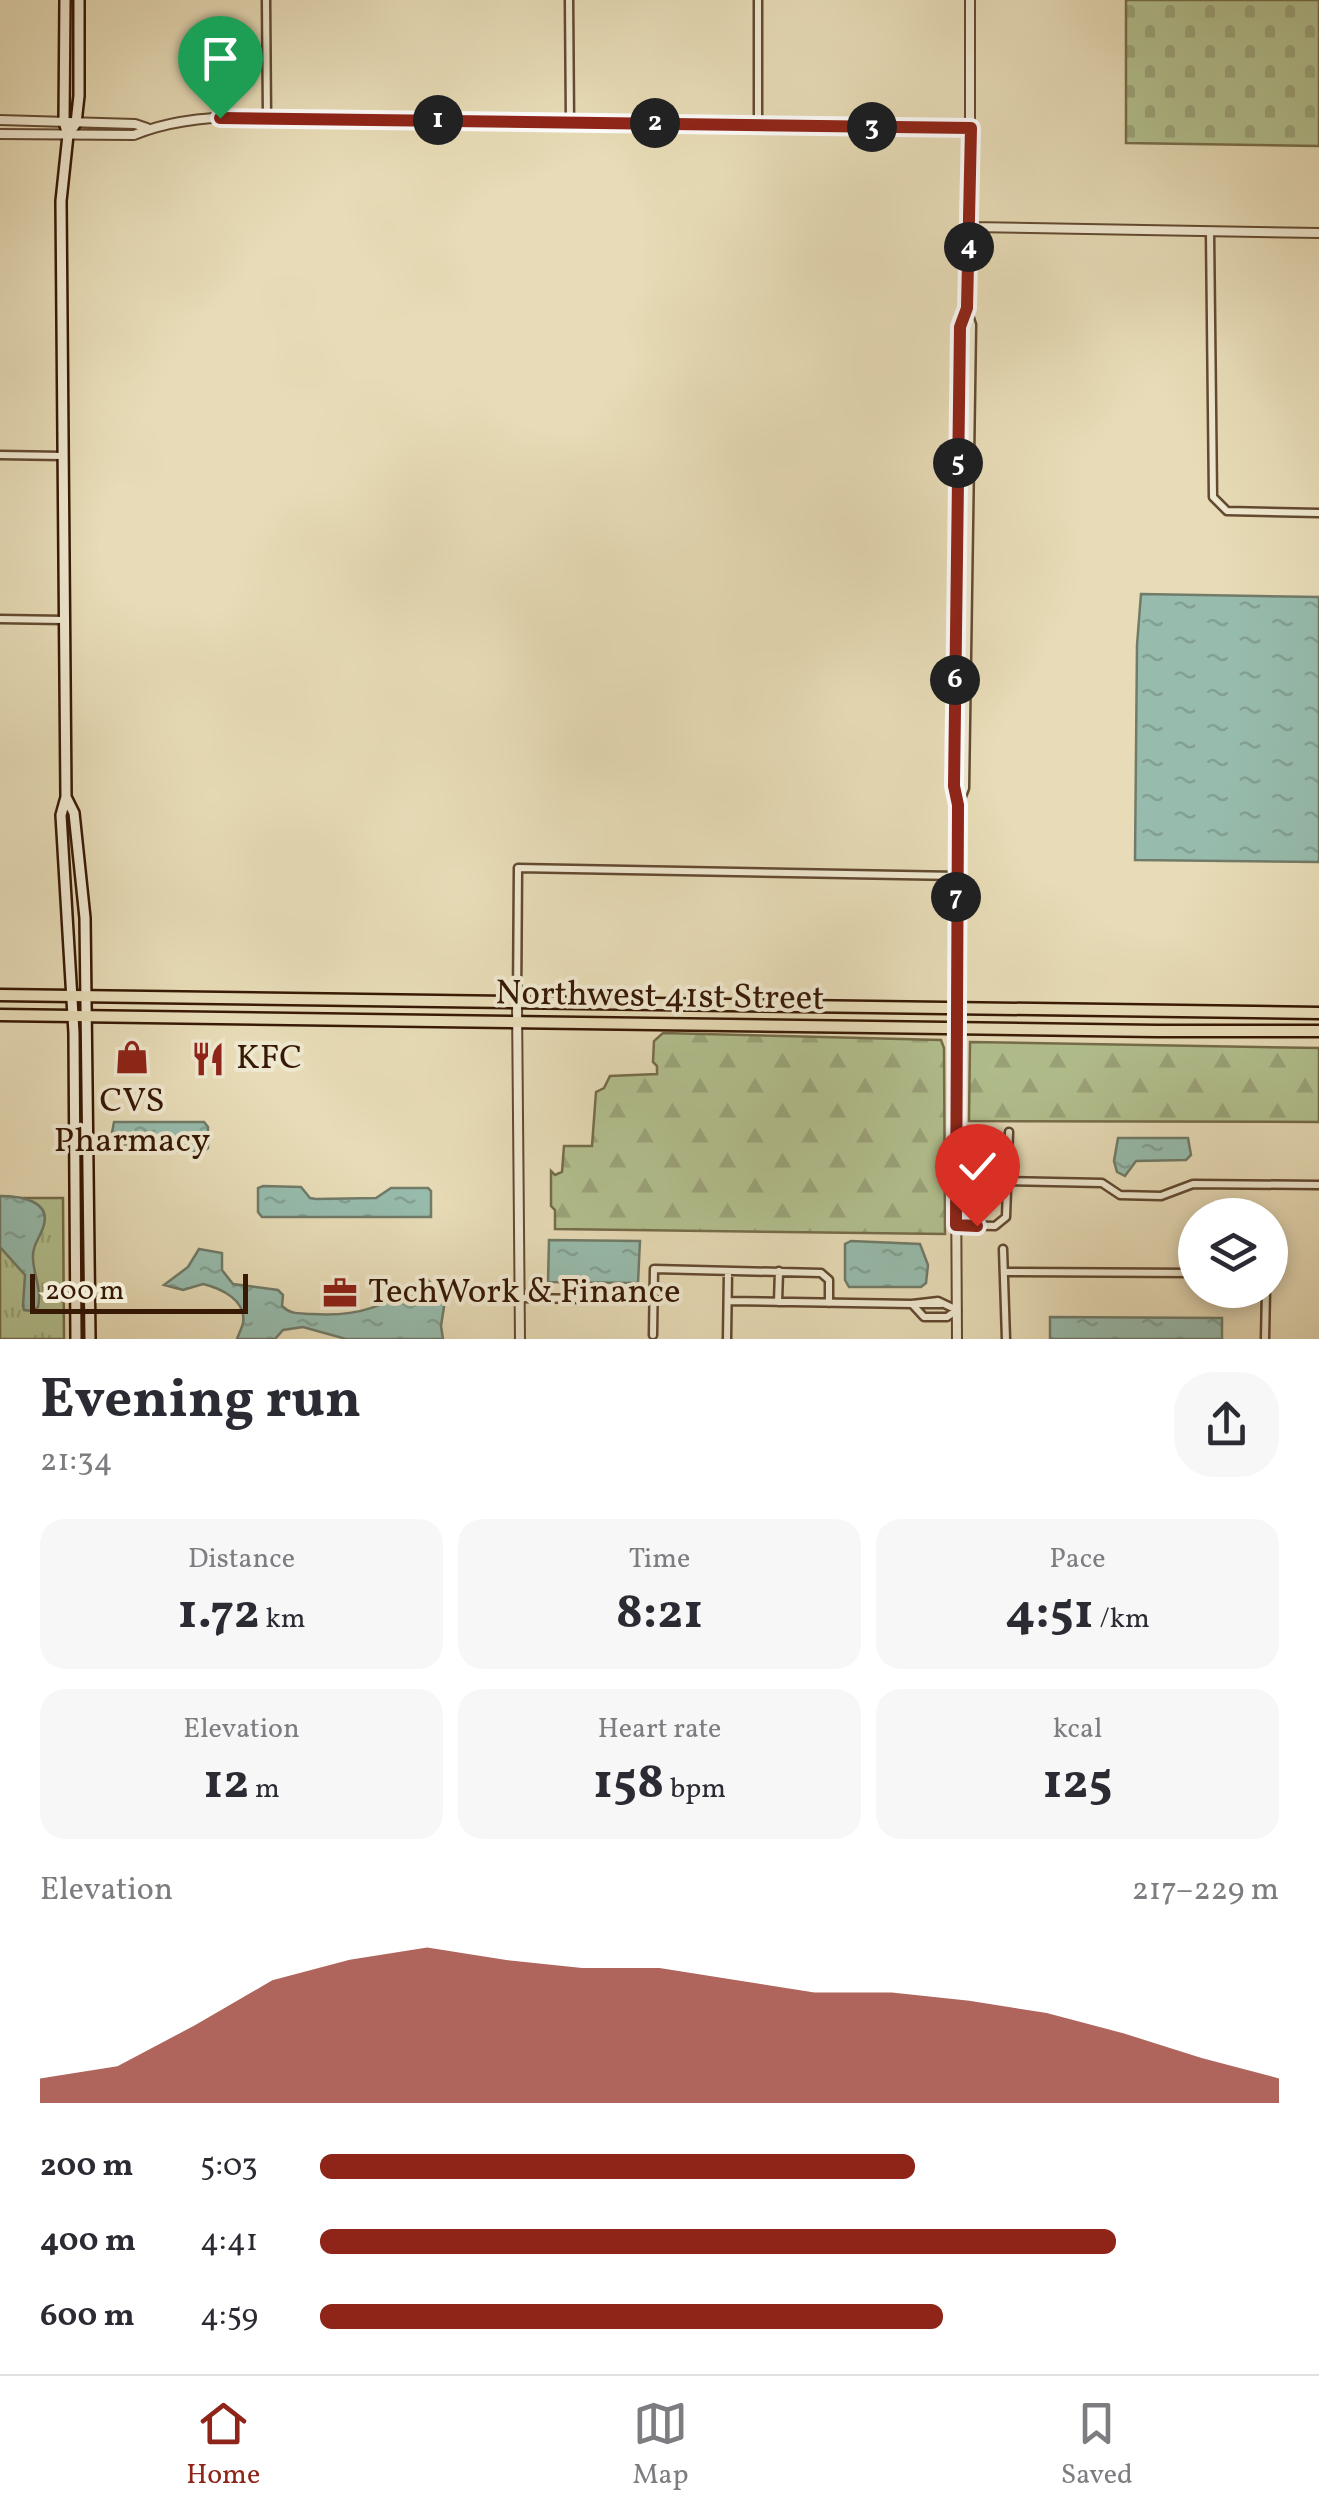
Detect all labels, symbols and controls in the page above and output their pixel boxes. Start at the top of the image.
pin [178,16,263,119]
icon: arrive [193,31,248,86]
pin: 1 [413,95,463,145]
pin: 2 [630,98,680,148]
text: 1 [432,100,444,139]
pin: 3 [847,102,897,152]
text: 2 [648,103,662,142]
text: 3 [865,107,879,146]
pin: 4 [944,222,994,272]
text: 4 [961,227,977,266]
pin: 5 [933,438,983,488]
text: 5 [951,443,965,482]
pin: 6 [930,655,980,705]
text: 6 [947,660,963,699]
pin: 7 [931,872,981,922]
text: 7 [949,877,963,916]
street label: Northwest 41st Street [495,970,825,1024]
place label: KFC [236,1035,302,1083]
shop icon: CVS Pharmacy [113,1038,151,1076]
restaurant icon: KFC [189,1040,227,1078]
place label: CVS Pharmacy [54,1078,210,1166]
pin [935,1124,1020,1227]
icon: check [950,1139,1005,1194]
map controls [1178,1198,1288,1308]
button: layers [1178,1198,1288,1308]
scale bar [30,1269,248,1314]
place label: TechWork & Finance [368,1269,681,1317]
text: 200 m [45,1272,124,1311]
office icon: TechWork & Finance [321,1274,359,1312]
text: Evening run [40,1364,361,1440]
button: share [1174,1372,1279,1477]
text: 21:34 [40,1440,113,1484]
text: Distance [188,1540,295,1579]
text: Time [629,1540,690,1579]
text: Pace [1049,1540,1106,1579]
text: 1.72 [178,1579,260,1649]
text: 8:21 [616,1579,703,1649]
text: 4:51 [1005,1579,1094,1649]
text: km [260,1600,305,1639]
text: /km [1094,1600,1150,1639]
text: Elevation [183,1710,300,1749]
text: Heart rate [598,1710,721,1749]
text: kcal [1053,1710,1102,1749]
text: 12 [203,1749,249,1819]
text: 158 [593,1749,664,1819]
text: 125 [1042,1749,1113,1819]
text: m [249,1770,280,1809]
text: bpm [664,1770,726,1809]
text: Elevation [40,1869,173,1913]
text: 217–229 m [1132,1869,1279,1913]
text: 200 m [40,2145,134,2189]
text: 5:03 [200,2145,258,2189]
text: 400 m [40,2220,136,2264]
text: 4:41 [200,2220,258,2264]
text: 600 m [40,2295,135,2339]
text: 4:59 [200,2295,258,2339]
tab: Home [186,2396,260,2495]
tab: Map [632,2396,688,2495]
tab: Saved [1061,2396,1133,2495]

